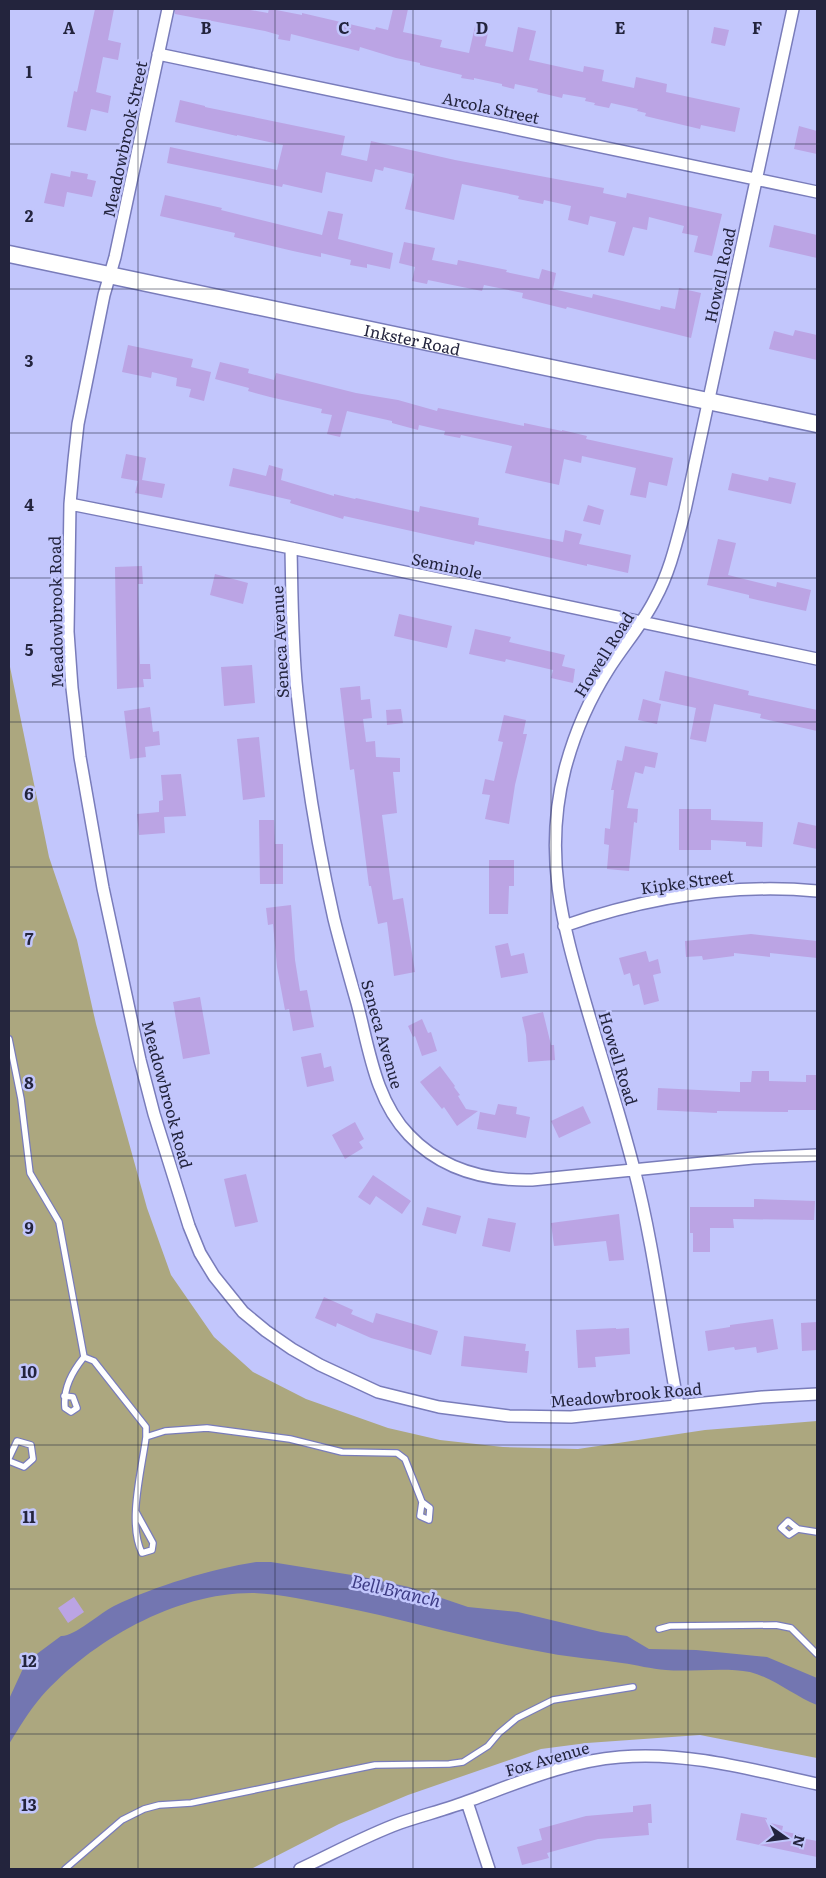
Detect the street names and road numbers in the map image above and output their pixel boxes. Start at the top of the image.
street label: Meadowbrook Street [96,58,152,219]
street label: Arcola Street [440,85,542,129]
street label: Howell Road [697,225,741,325]
street label: Inkster Road [362,317,463,361]
street label: Meadowbrook Road [42,535,68,688]
street label: Seminole [409,546,485,584]
street label: Seneca Avenue [264,585,294,699]
street label: Howell Road [567,606,639,701]
street label: Kipke Street [639,863,736,899]
street label: Seneca Avenue [356,977,410,1091]
street label: Howell Road [593,1008,645,1108]
street label: Meadowbrook Road [137,1017,199,1171]
street label: Meadowbrook Road [549,1375,703,1413]
street label: Fox Avenue [502,1735,592,1781]

